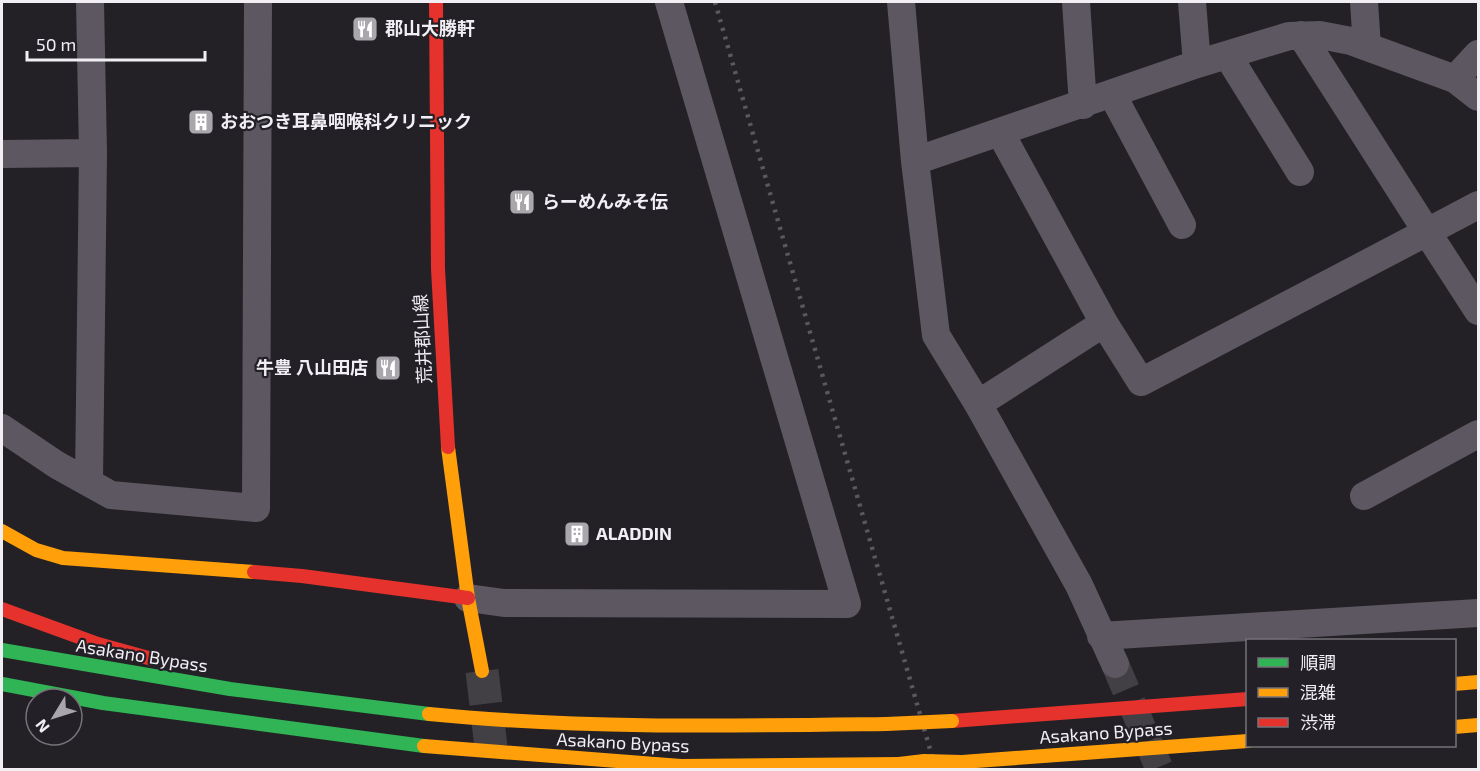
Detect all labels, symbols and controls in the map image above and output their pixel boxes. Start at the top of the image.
restaurant icon: 郡山大勝軒 [350,14,380,44]
place label: 郡山大勝軒 [385,17,475,39]
scale bar [27,24,206,62]
text: 50 m [36,33,76,55]
building icon: おおつき耳鼻咽喉科クリニック [186,107,216,137]
place label: おおつき耳鼻咽喉科クリニック [220,110,472,132]
restaurant icon: らーめんみそ伝 [507,187,537,217]
place label: らーめんみそ伝 [542,190,668,212]
street label: 荒井郡山線 [409,294,435,385]
restaurant icon: 牛豊 八山田店 [373,353,403,383]
place label: 牛豊 八山田店 [256,356,368,378]
building icon: ALADDIN [562,519,592,549]
place label: ALADDIN [596,522,672,544]
street label: Asakano Bypass [75,634,210,676]
legend [1246,639,1456,747]
text: 順調 [1300,651,1336,673]
text: 混雑 [1300,681,1336,703]
north arrow [24,687,84,747]
text: 渋滞 [1300,711,1336,733]
text: N [31,716,53,737]
street label: Asakano Bypass [1039,716,1173,748]
street label: Asakano Bypass [556,728,690,756]

